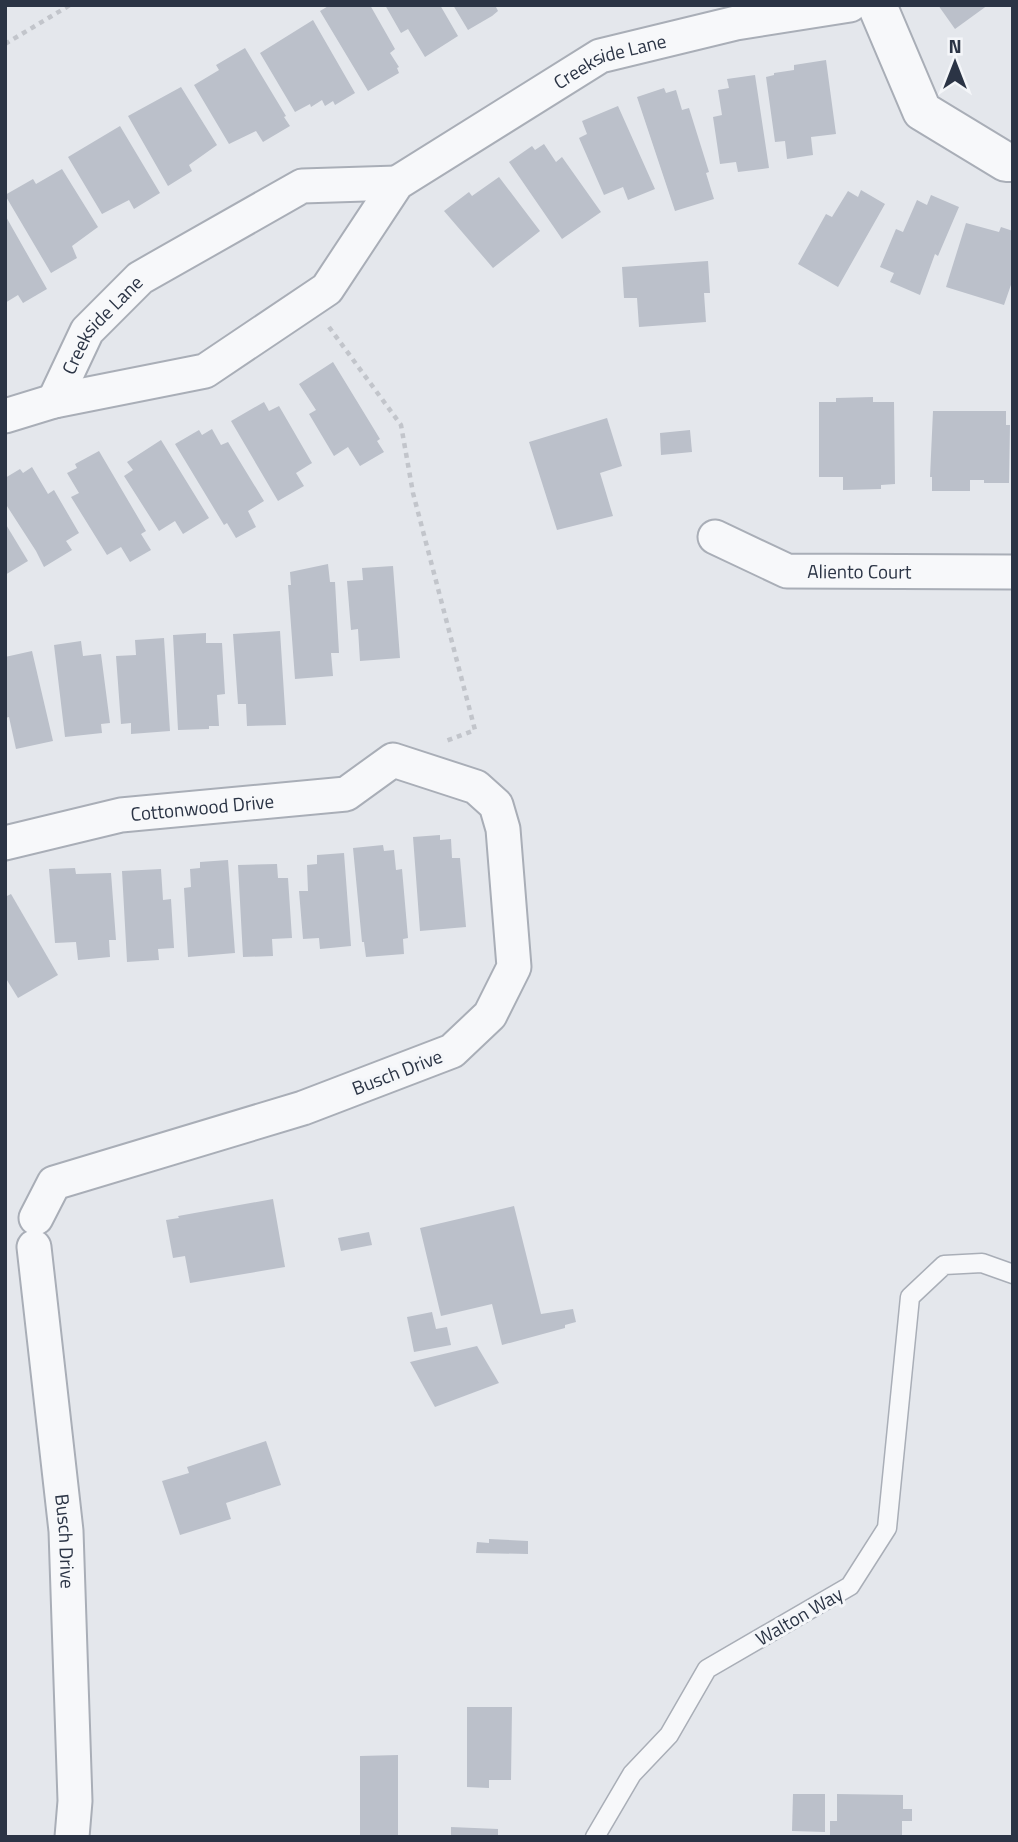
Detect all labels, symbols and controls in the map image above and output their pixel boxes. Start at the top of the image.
street label: Creekside Lane [547,26,669,96]
north arrow [920,28,990,98]
text: N [948,31,962,60]
street label: Creekside Lane [54,268,149,379]
street label: Aliento Court [807,556,912,586]
street label: Cottonwood Drive [129,786,275,828]
street label: Busch Drive [347,1041,446,1102]
street label: Busch Drive [48,1492,83,1589]
street label: Walton Way [750,1579,848,1652]

